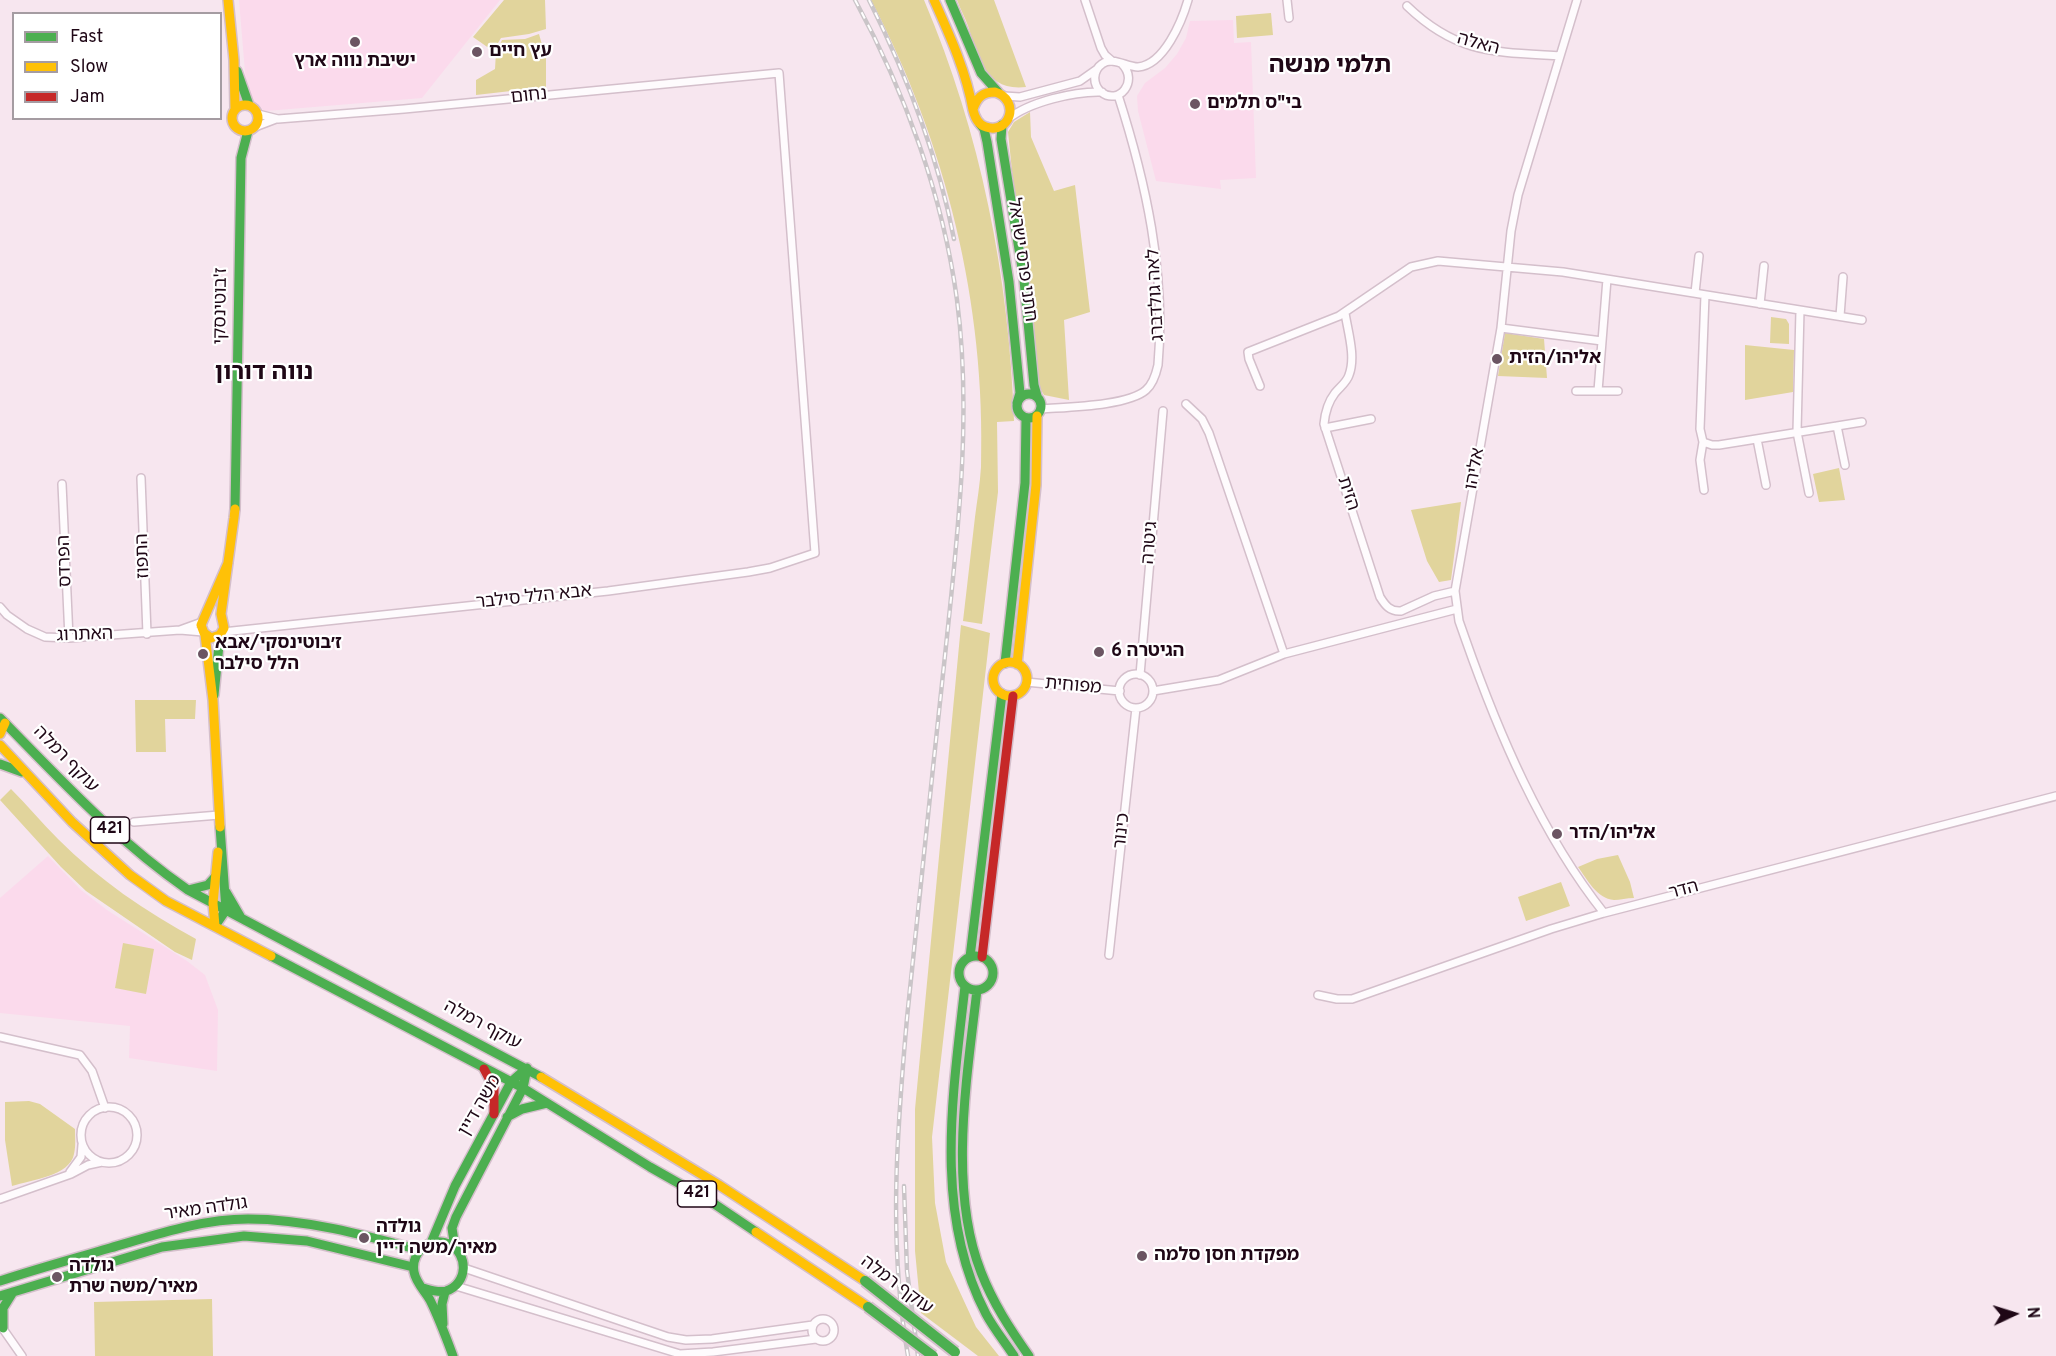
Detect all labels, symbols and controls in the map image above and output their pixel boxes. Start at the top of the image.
legend [12,12,222,120]
text: Fast [70,26,103,49]
street label: האלה [1454,29,1502,61]
marker: ישיבת נווה ארץ [348,35,362,49]
place label: עץ חיים [489,41,552,63]
marker: עץ חיים [470,45,484,59]
place label: ישיבת נווה ארץ [294,51,416,73]
district label: תלמי מנשה [1269,53,1391,81]
text: Slow [70,56,108,79]
street label: נחום [510,84,548,110]
text: Jam [70,86,105,109]
place label: בי"ס תלמים [1207,93,1302,115]
marker: בי"ס תלמים [1188,97,1202,111]
street label: חתני פרס ישראל [1002,197,1040,323]
street label: לאה גולדברג [1144,248,1170,342]
street label: ז'בוטינסקי [211,267,233,345]
place label: אליהו/הזית [1509,348,1601,370]
marker: אליהו/הזית [1490,352,1504,366]
district label: נווה דורון [215,360,313,388]
street label: אליהו [1462,446,1490,492]
street label: הזית [1331,474,1363,514]
street label: גיטרה [1138,521,1164,565]
street label: התפוז [132,533,156,579]
street label: הפרדס [54,535,78,587]
street label: אבא הלל סילבר [475,581,593,615]
street label: האתרוג [56,624,114,648]
place label: ז׳בוטינסקי/אבא הלל סילבר [215,633,342,676]
place label: הגיטרה 6 [1111,641,1184,663]
marker: הגיטרה 6 [1092,645,1106,659]
marker: ז׳בוטינסקי/אבא הלל סילבר [196,647,210,661]
street label: מפוחית [1044,674,1102,700]
street label: עוקף רמלה [28,722,102,798]
street label: כינור [1110,812,1136,850]
road number: 421 [90,817,130,843]
place label: אליהו/הדר [1569,823,1655,845]
marker: אליהו/הדר [1550,827,1564,841]
street label: הדר [1667,877,1701,905]
street label: עוקף רמלה [440,997,524,1055]
street label: משה דיין [455,1072,507,1140]
road number: 421 [678,1181,716,1207]
street label: גולדה מאיר [163,1193,249,1227]
place label: גולדה מאיר/משה דיין [376,1217,497,1260]
marker: גולדה מאיר/משה דיין [357,1231,371,1245]
place label: מפקדת חסן סלמה [1154,1245,1299,1267]
marker: מפקדת חסן סלמה [1135,1249,1149,1263]
street label: עוקף רמלה [856,1252,936,1320]
place label: גולדה מאיר/משה שרת [69,1256,198,1298]
marker: גולדה מאיר/משה שרת [50,1270,64,1284]
north arrow [1984,1284,2044,1344]
text: N [2022,1306,2042,1319]

